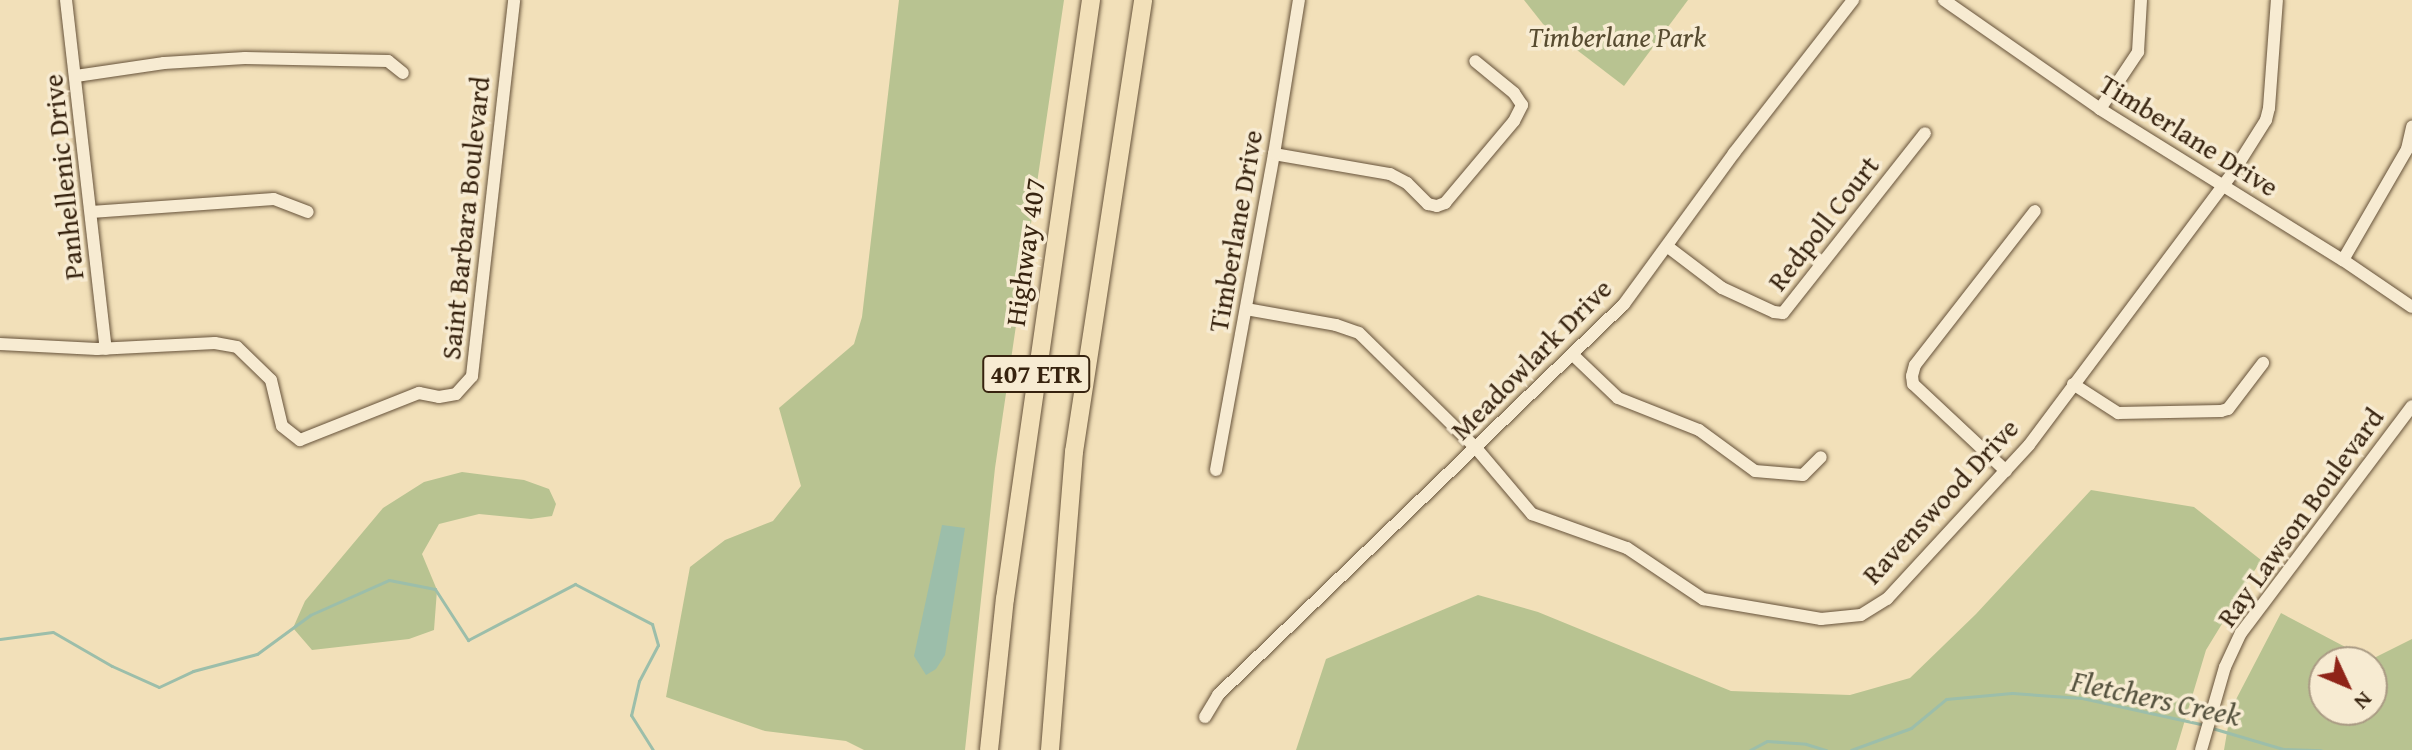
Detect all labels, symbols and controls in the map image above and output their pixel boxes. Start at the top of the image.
park label: Timberlane Park [1528,20,1706,54]
street label: Timberlane Drive [2093,67,2285,203]
street label: Panhellenic Drive [35,72,91,282]
street label: Saint Barbara Boulevard [433,75,497,361]
street label: Timberlane Drive [1201,127,1269,335]
street label: Redpoll Court [1760,149,1886,297]
street label: Highway 407 [998,176,1052,328]
street label: Meadowlark Drive [1444,272,1618,446]
road number: 407 ETR [982,352,1090,396]
street label: Ray Lawson Boulevard [2209,401,2391,633]
street label: Ravenswood Drive [1855,411,2025,591]
north arrow [2308,646,2388,726]
water label: Fletchers Creek [2068,662,2244,734]
text: N [2347,685,2380,718]

